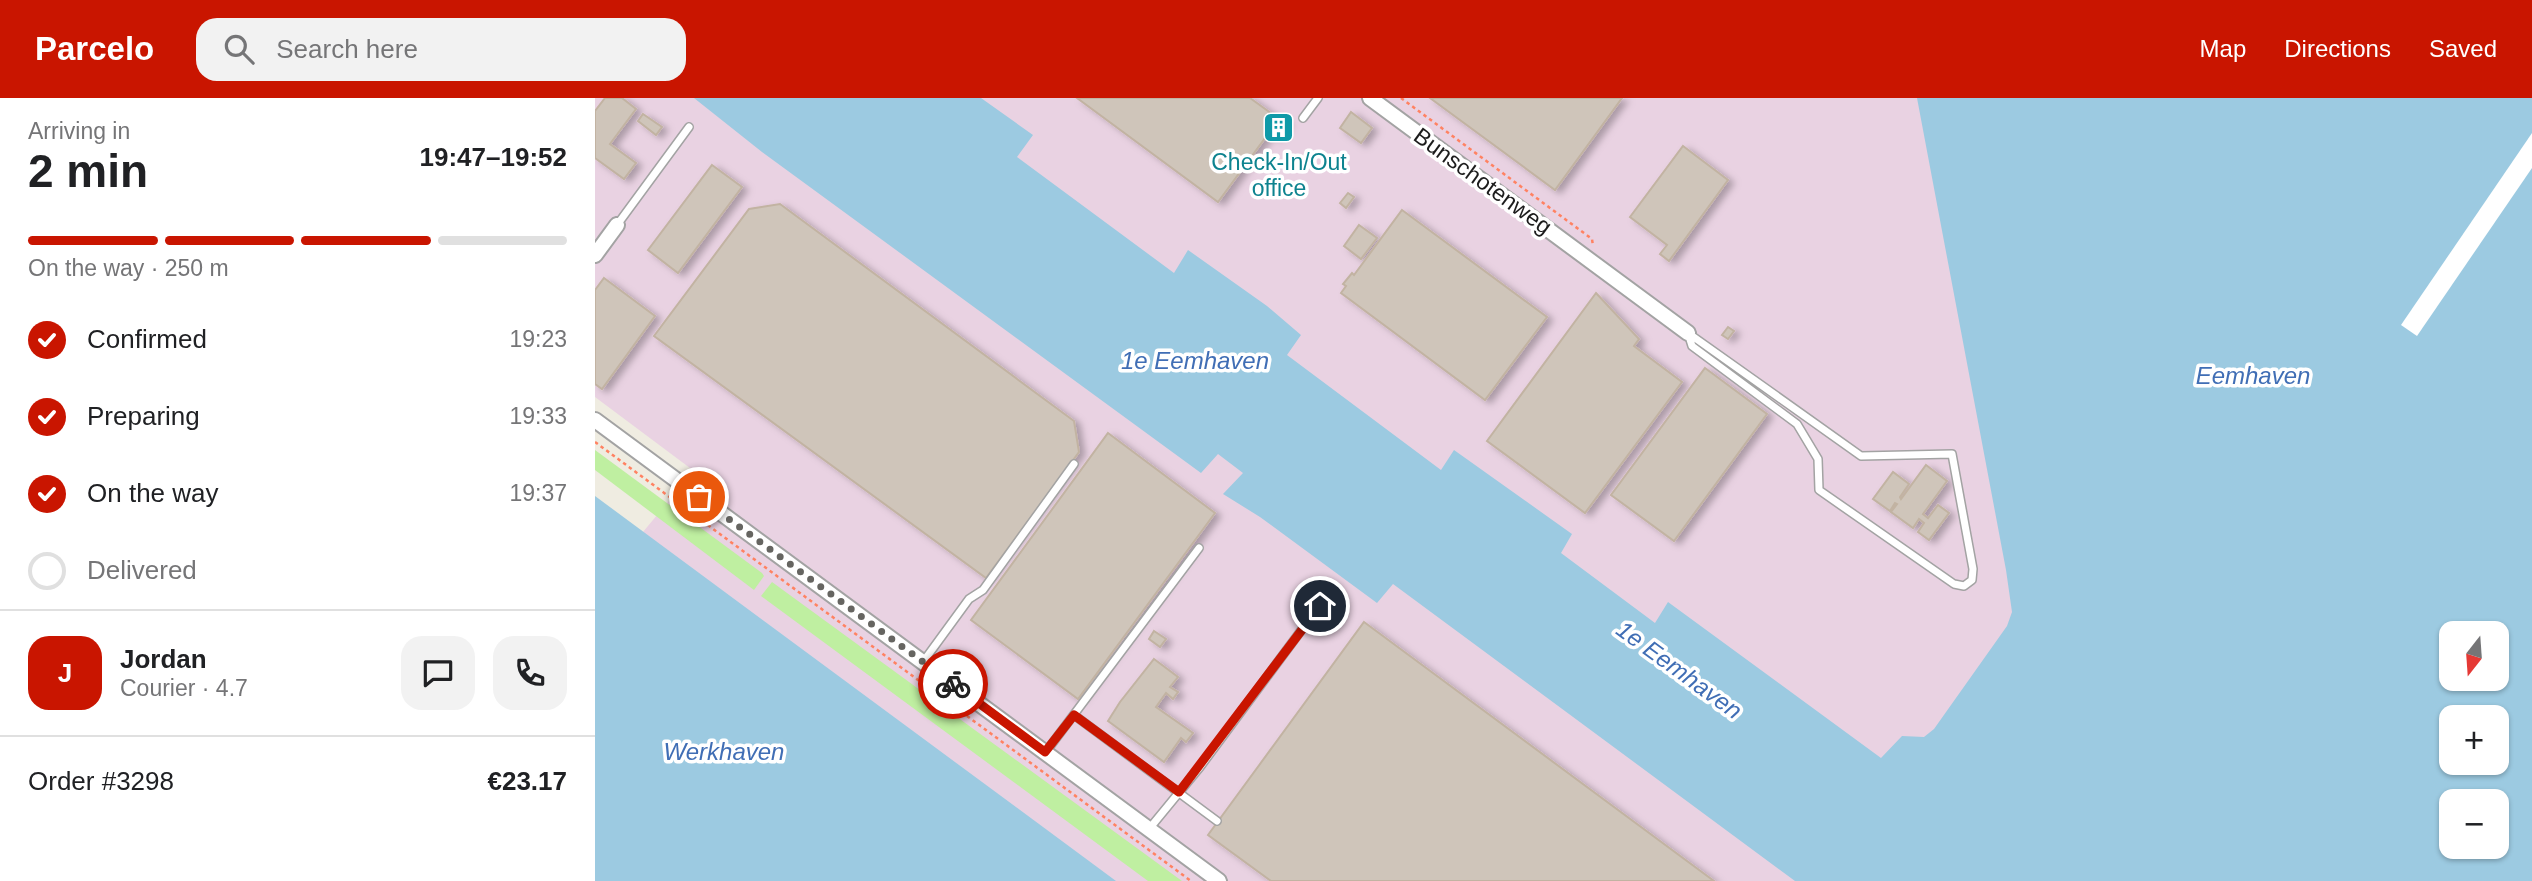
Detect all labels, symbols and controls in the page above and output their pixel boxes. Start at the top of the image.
search box [196,18,686,81]
text: Parcelo [35,30,154,67]
icon: search [220,30,258,68]
text: Search here [276,34,418,64]
text: Map [2200,35,2246,62]
text: Directions [2284,35,2391,62]
text: Saved [2429,35,2497,62]
building icon: Check-In/Out office [1262,111,1296,145]
text: Arriving in [28,118,130,144]
street label: Bunschotenweg [1409,122,1557,240]
text: 19:47–19:52 [420,142,567,172]
text: 2 min [28,145,148,197]
place label: Check-In/Out office [1211,149,1347,201]
text: On the way · 250 m [28,255,229,281]
icon: check [28,321,66,359]
text: Confirmed [87,324,207,354]
text: 19:23 [509,326,567,352]
water label: 1e Eemhaven [1121,347,1269,374]
water label: Eemhaven [2196,362,2310,389]
icon: check [28,398,66,436]
text: Preparing [87,401,200,431]
text: 19:33 [509,403,567,429]
pin [669,467,729,527]
icon: check [28,475,66,513]
text: On the way [87,478,219,508]
icon: bag [680,478,718,516]
text: 19:37 [509,480,567,506]
text: Delivered [87,555,197,585]
pin [1290,576,1350,636]
icon: home [1301,587,1339,625]
water label: 1e Eemhaven [1611,615,1747,724]
north arrow [2439,621,2509,691]
map controls [2439,621,2509,859]
button: chat [401,636,475,710]
button: phone [493,636,567,710]
text: Jordan [120,644,207,674]
courier [918,649,988,719]
text: J [58,658,72,688]
icon: bike [934,665,972,703]
text: Courier · 4.7 [120,675,248,701]
button: + [2439,705,2509,775]
water label: Werkhaven [664,738,784,765]
text: Order #3298 [28,766,174,796]
text: €23.17 [487,766,567,796]
button: − [2439,789,2509,859]

